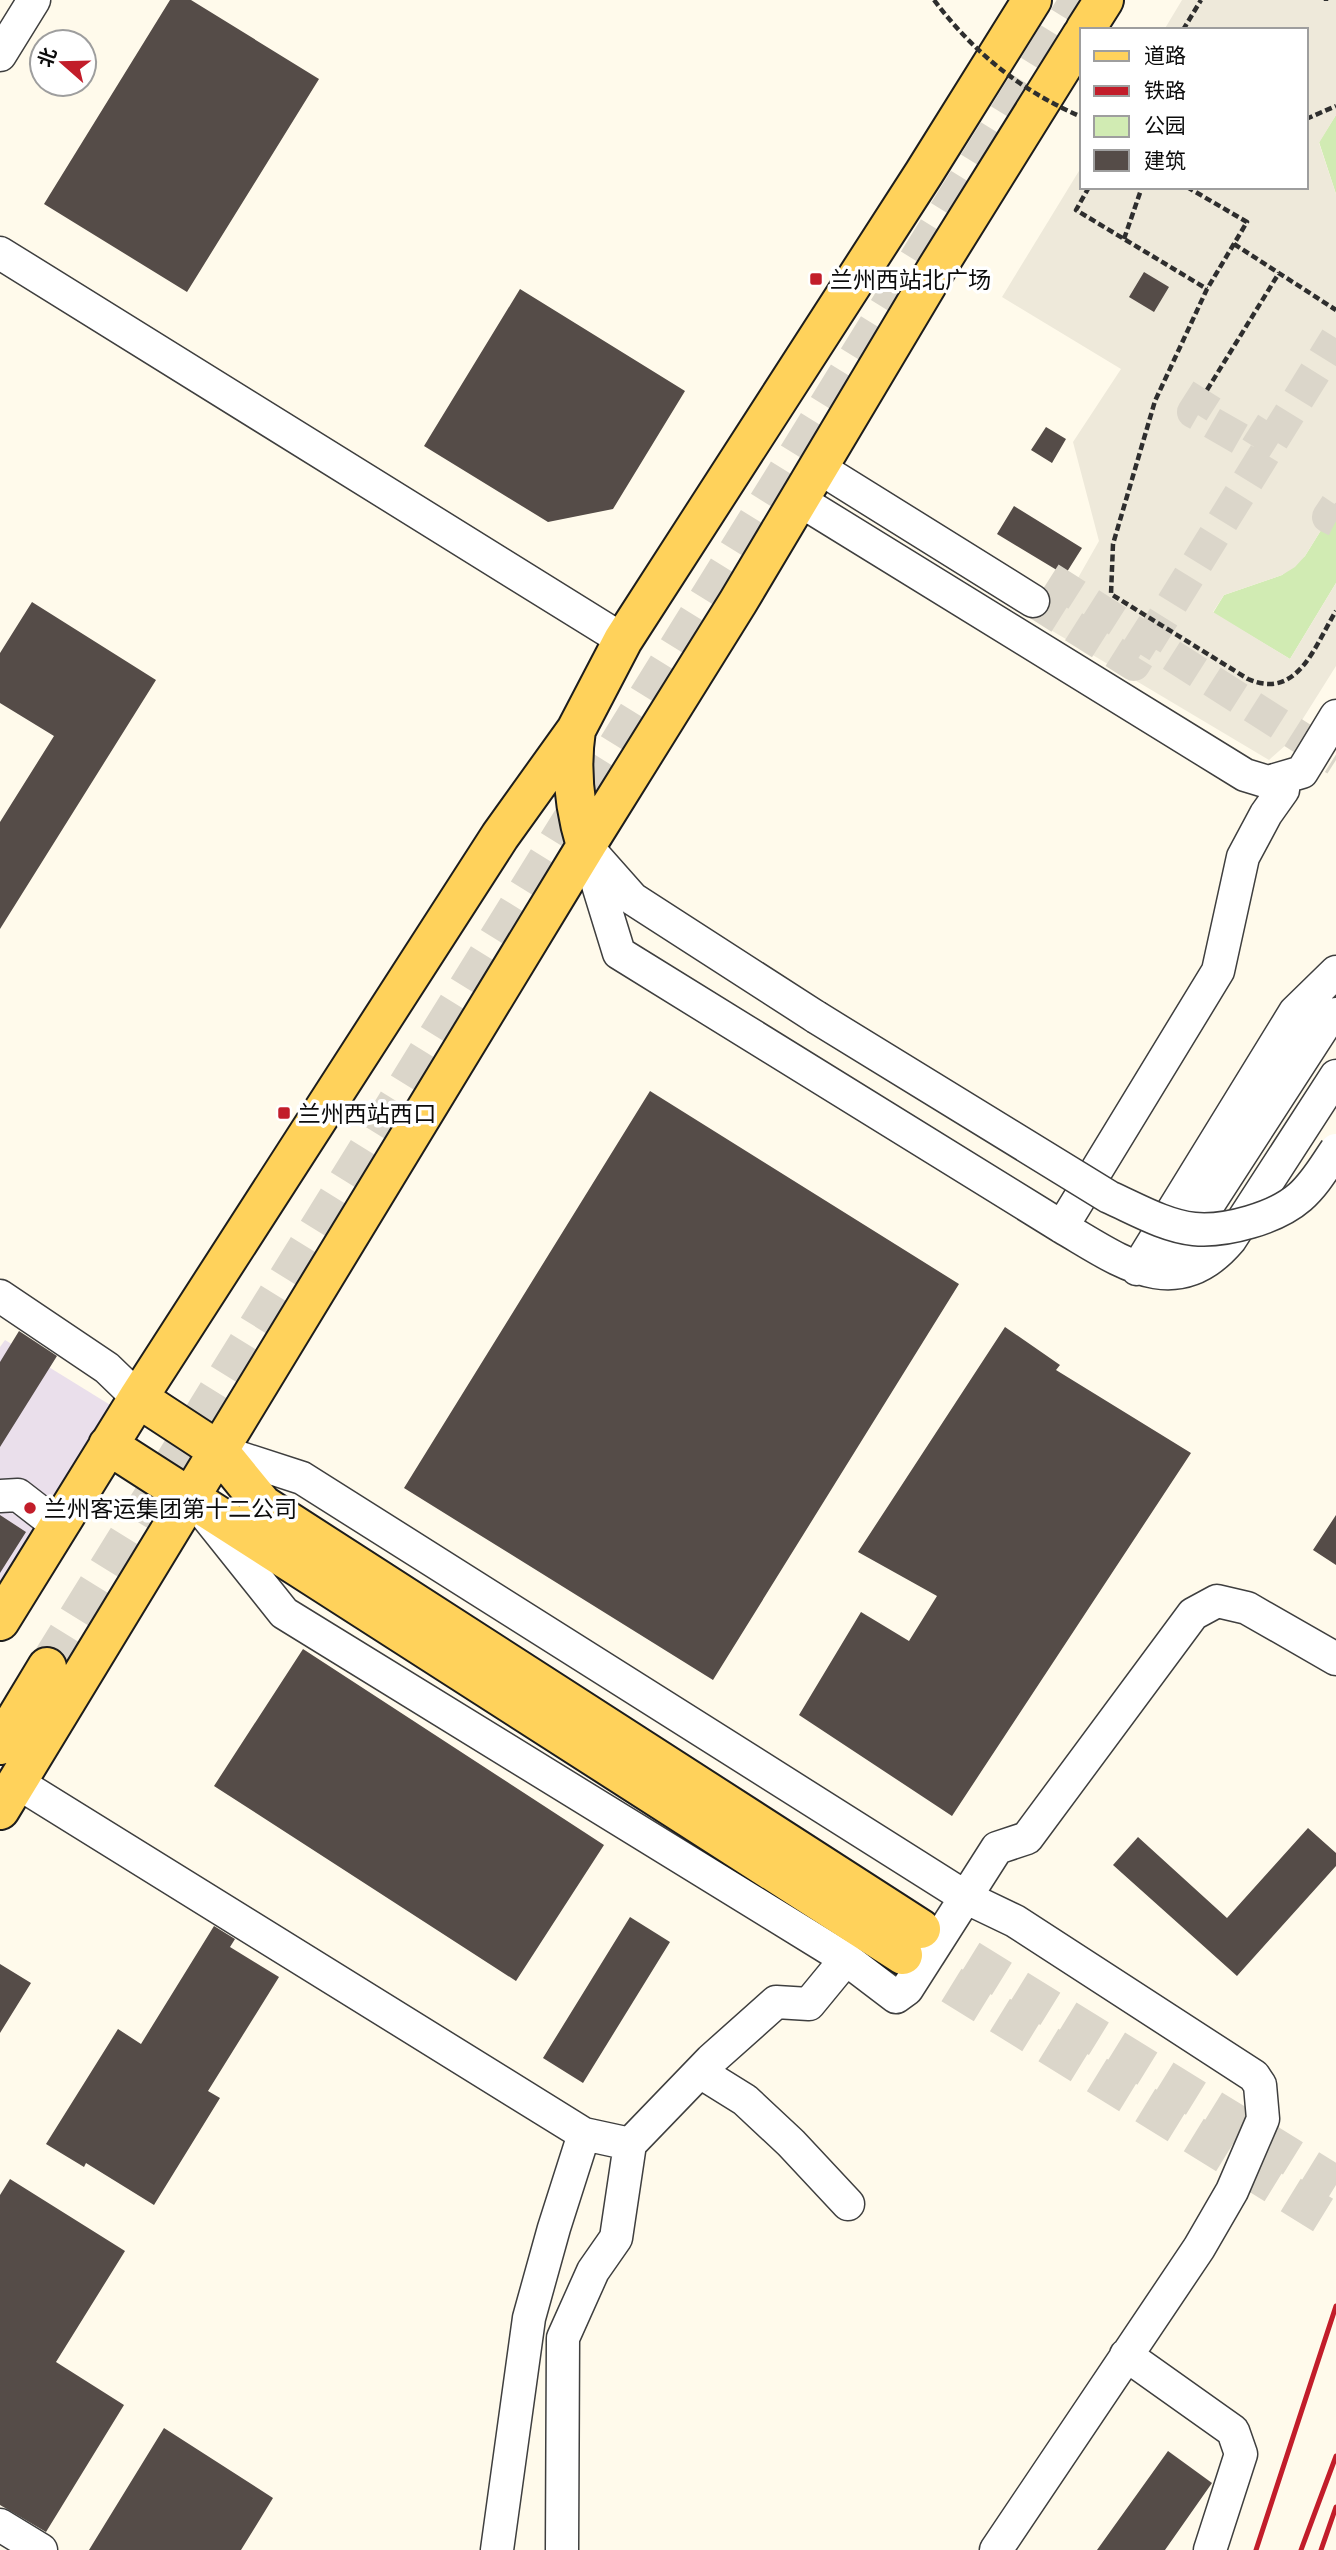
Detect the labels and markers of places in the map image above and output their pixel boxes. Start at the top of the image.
place label: 兰州西站北广场 [830,264,991,294]
marker: 兰州西站北广场 [808,271,824,287]
place label: 兰州西站西口 [298,1098,436,1128]
marker: 兰州西站西口 [276,1105,292,1121]
place label: 兰州客运集团第十二公司 [44,1493,297,1523]
marker: 兰州客运集团第十二公司 [22,1500,38,1516]

